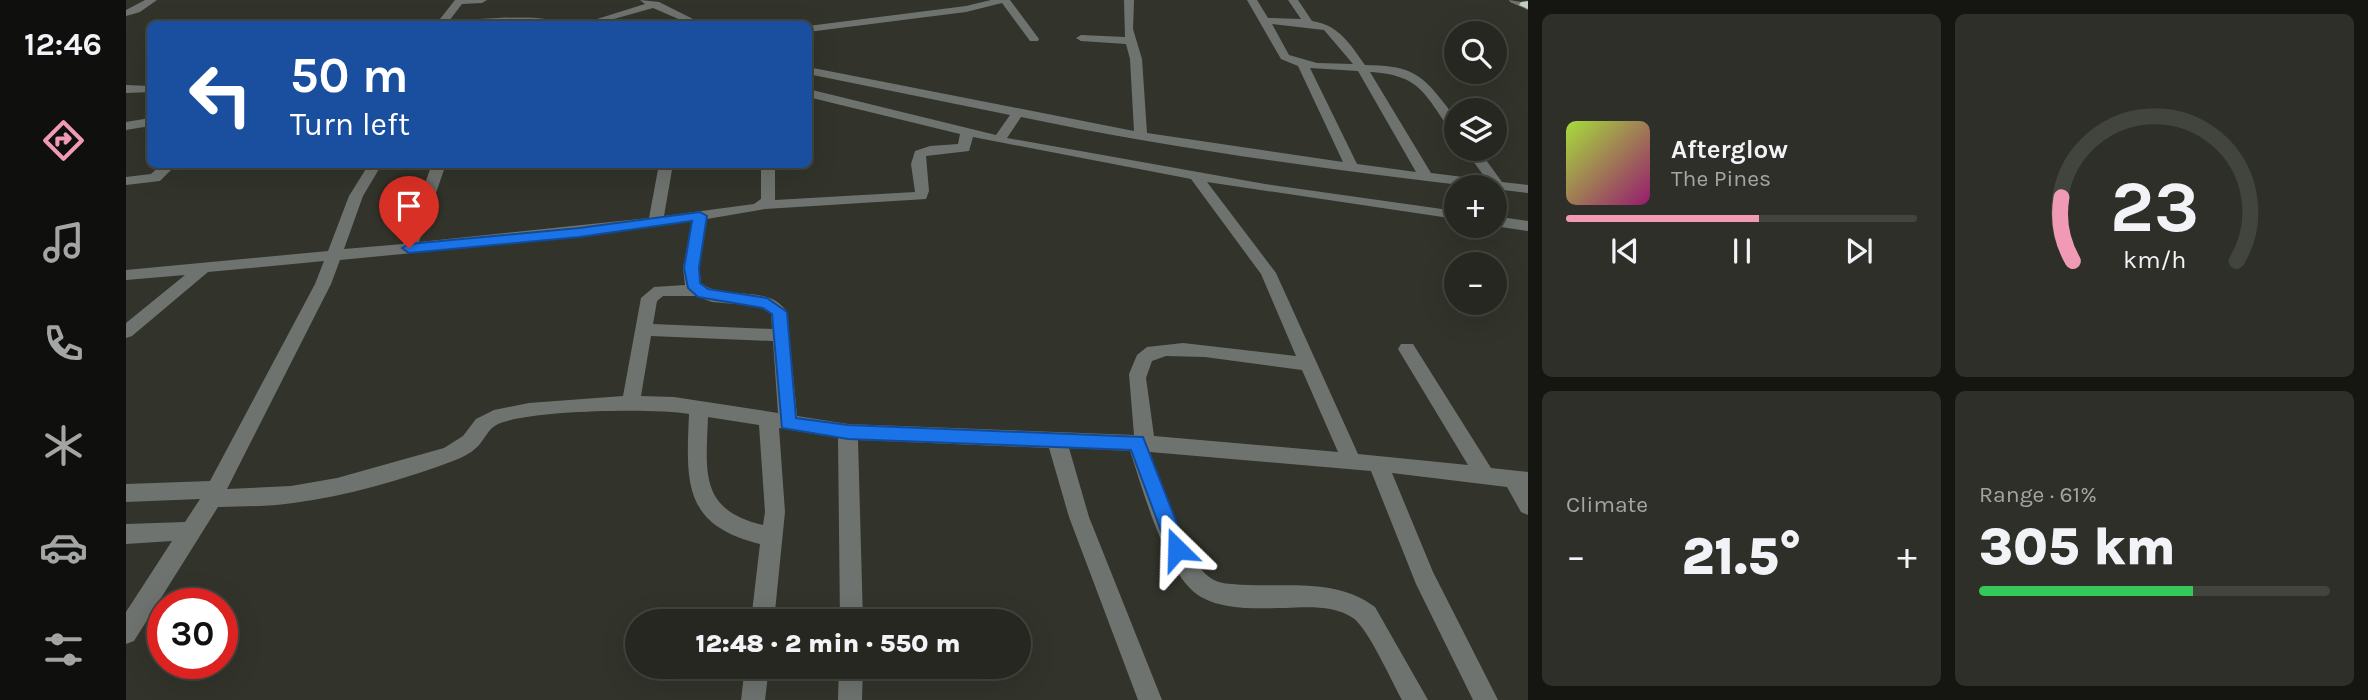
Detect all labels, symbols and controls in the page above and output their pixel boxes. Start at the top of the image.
map controls [1444,21,1507,315]
button: search [1444,21,1507,84]
text: 12:46 [24,26,102,63]
text: 50 m [290,47,408,104]
icon: left [175,49,266,140]
button: layers [1444,98,1507,161]
text: Turn left [290,106,410,143]
icon: directions [39,116,88,165]
text: Afterglow [1671,134,1788,165]
text: The Pines [1671,165,1771,192]
text: 23 [2110,165,2199,250]
button: + [1444,175,1507,238]
pin [379,176,439,248]
icon: arrive [390,187,428,225]
icon: music [39,218,88,267]
icon: previous [1606,232,1644,270]
icon: pause [1723,232,1761,270]
icon: next [1840,232,1878,270]
text: km/h [2123,245,2186,274]
button: − [1444,252,1507,315]
icon: phone [39,319,88,368]
icon: climate [39,421,88,470]
text: Range · 61% [1979,481,2097,508]
text: Climate [1566,491,1648,518]
position arrow [1140,512,1214,586]
text: 305 km [1979,516,2176,577]
icon: car [39,523,88,572]
text: 21.5° [1681,526,1802,587]
text: − [1566,534,1586,579]
text: + [1897,534,1917,579]
speed limit sign: 30 [147,588,238,679]
icon: filters [39,625,88,674]
text: 12:48 · 2 min · 550 m [695,628,961,659]

